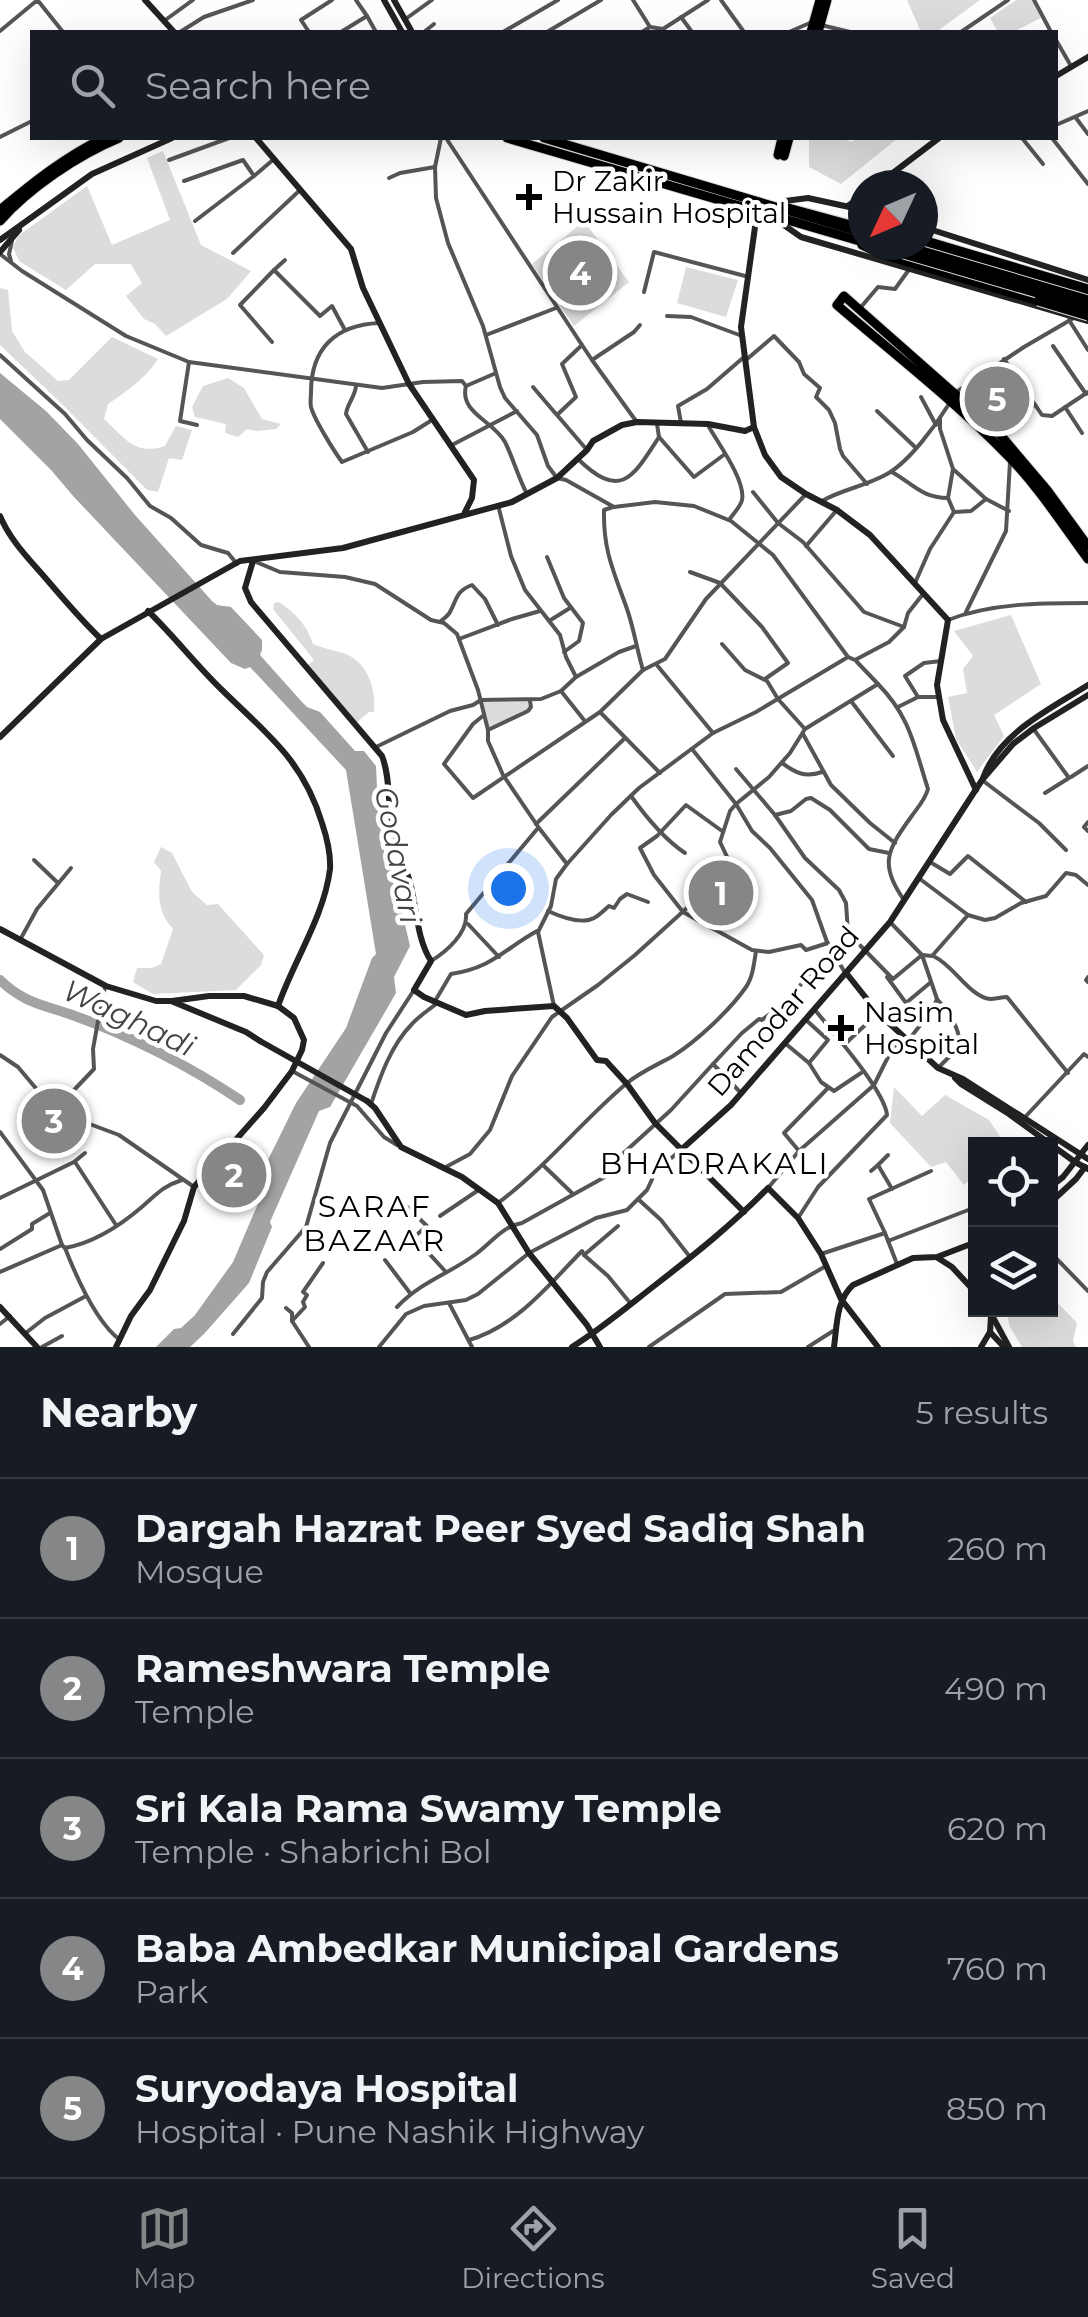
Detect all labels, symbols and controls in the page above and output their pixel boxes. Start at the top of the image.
search box [30,30,1058,140]
icon: search [65,58,120,113]
text: Search here [145,62,371,109]
place label: Dr Zakir Hussain Hospital [552,164,786,230]
north arrow [848,170,938,260]
marker: Dr Zakir Hussain Hospital [516,184,542,210]
pin: 4 [548,236,612,310]
pin: 5 [964,362,1030,436]
water label: Godavari [367,783,430,928]
pin: 1 [688,856,754,930]
your location [483,863,534,914]
street label: Damodar Road [700,919,866,1103]
water label: Waghadi [57,971,202,1065]
place label: Nasim Hospital [864,995,979,1061]
marker: Nasim Hospital [828,1015,854,1041]
pin: 3 [22,1084,86,1158]
map controls [968,1137,1058,1317]
button: locate [968,1137,1058,1227]
pin: 2 [202,1138,266,1212]
district label: BHADRAKALI [600,1145,830,1182]
district label: SARAF BAZAAR [303,1188,447,1259]
button: layers [968,1227,1058,1317]
text: Nearby [40,1386,197,1438]
text: 5 results [916,1393,1048,1432]
text: Dargah Hazrat Peer Syed Sadiq Shah [135,1505,866,1552]
text: 1 [66,1529,79,1568]
text: 260 m [947,1529,1048,1568]
text: Mosque [135,1552,264,1591]
text: Rameshwara Temple [135,1645,550,1692]
text: 2 [63,1669,82,1708]
text: 490 m [944,1669,1048,1708]
text: Temple [135,1692,255,1731]
text: Sri Kala Rama Swamy Temple [135,1785,722,1832]
text: 3 [63,1809,82,1848]
text: 620 m [947,1809,1048,1848]
text: Temple · Shabrichi Bol [135,1832,492,1871]
text: Baba Ambedkar Municipal Gardens [135,1925,839,1972]
text: 4 [61,1949,84,1988]
text: 760 m [947,1949,1048,1988]
text: Park [135,1972,208,2011]
text: Suryodaya Hospital [135,2065,518,2112]
text: 5 [63,2089,82,2128]
text: 850 m [946,2089,1048,2128]
text: Hospital · Pune Nashik Highway [135,2112,644,2151]
tab: Map [133,2201,195,2295]
tab: Directions [461,2201,605,2295]
tab: Saved [871,2201,955,2295]

